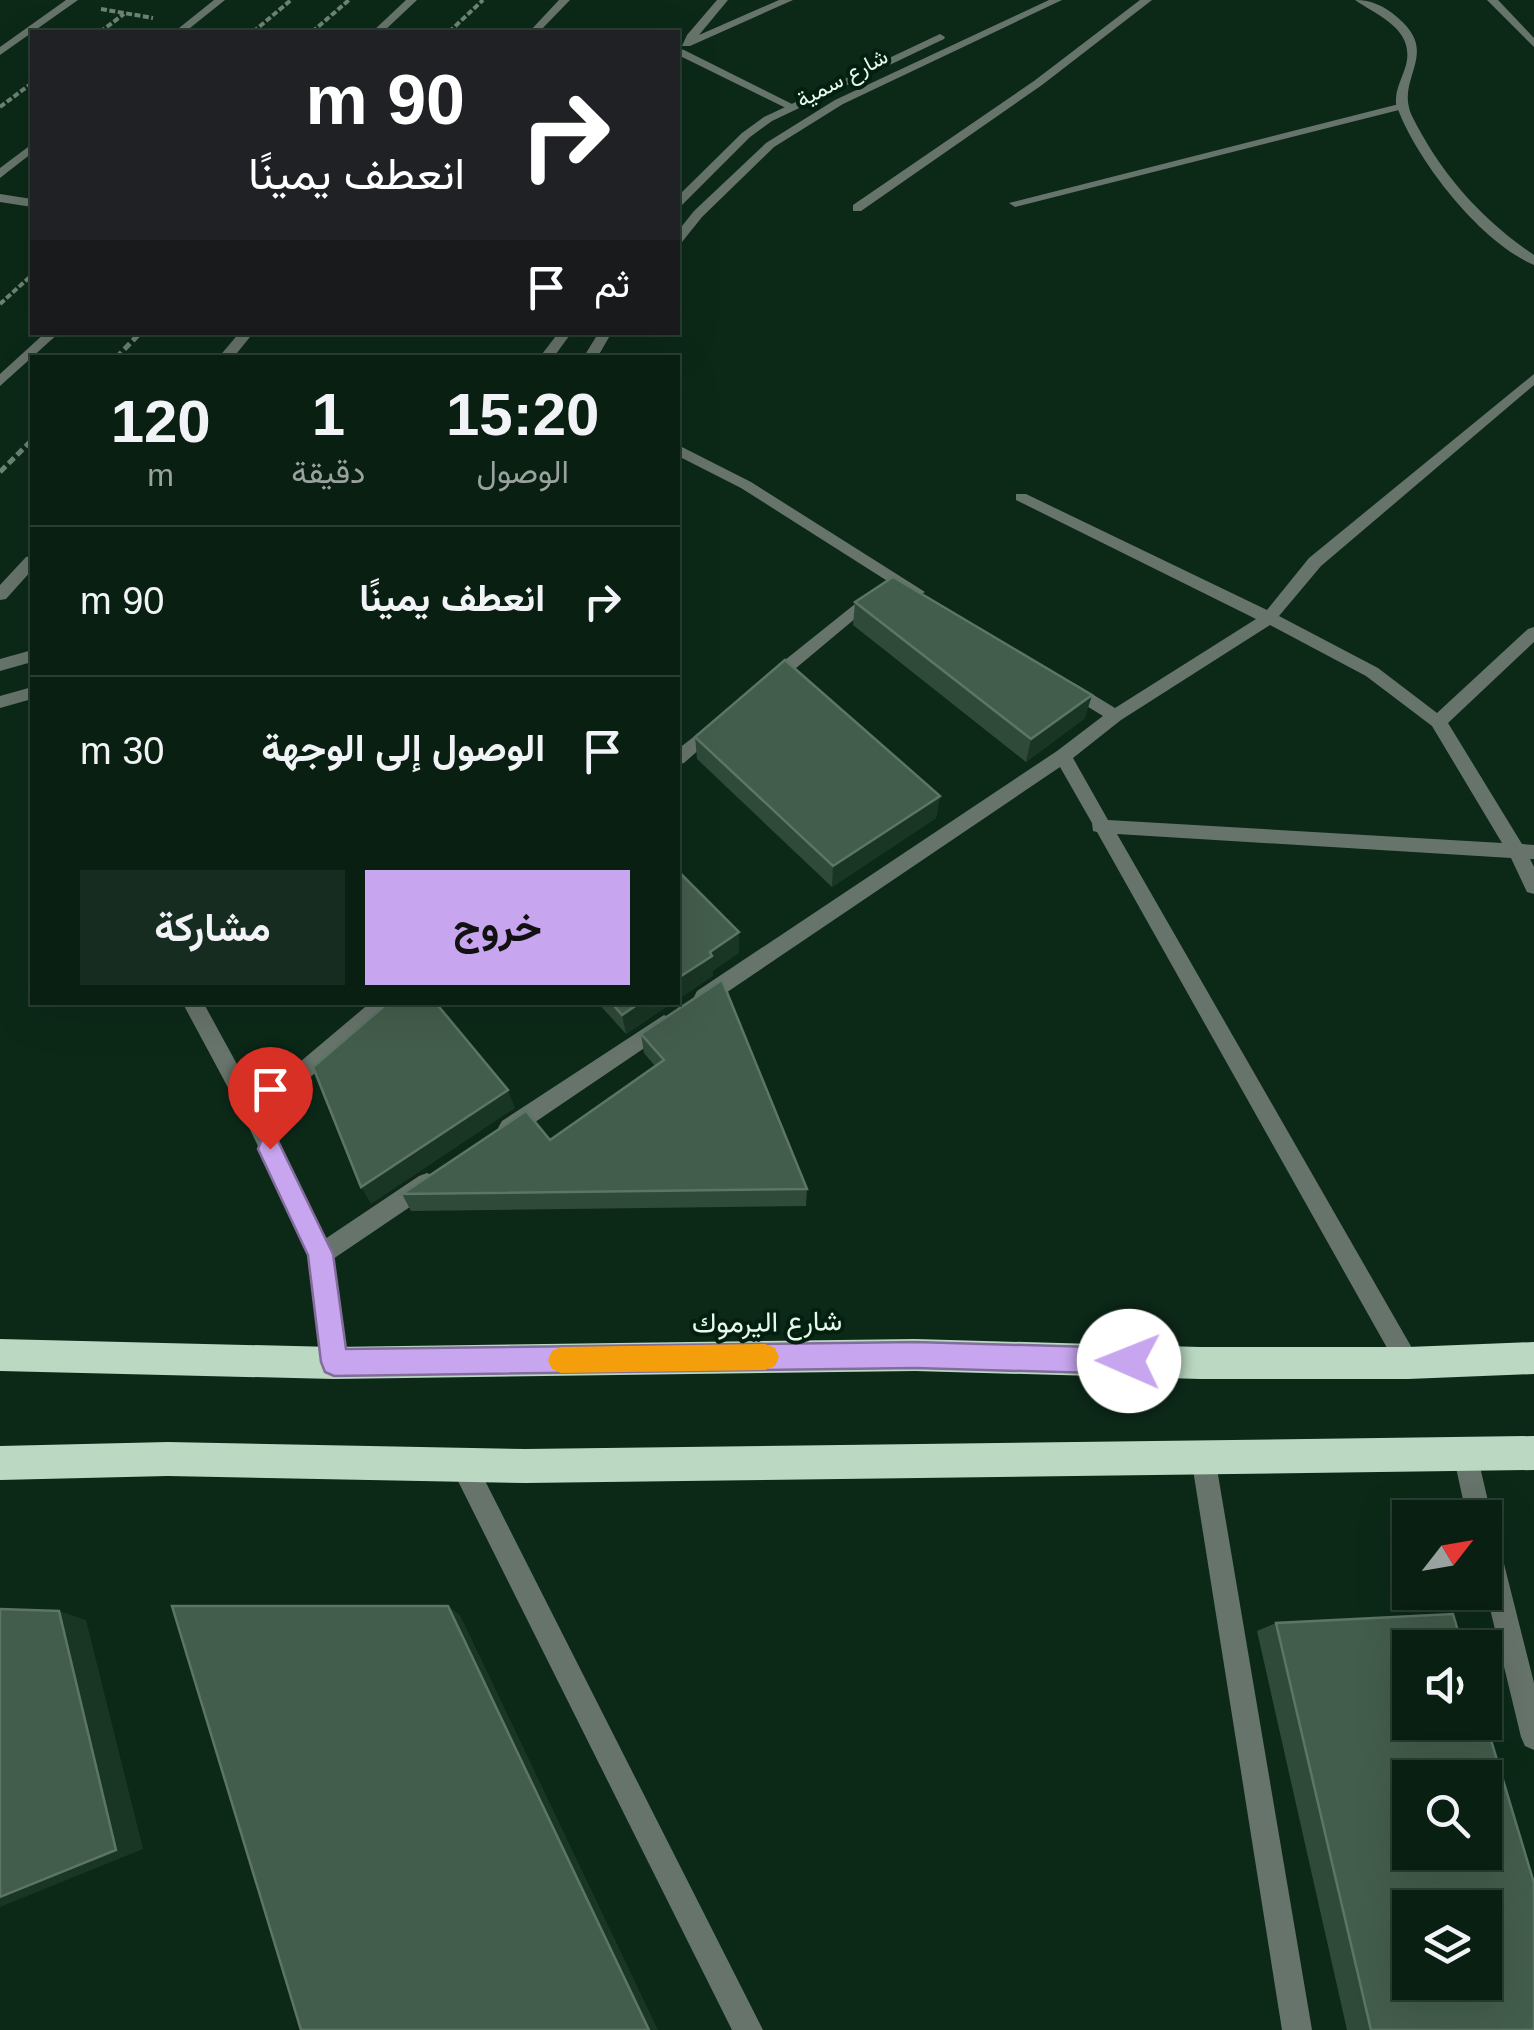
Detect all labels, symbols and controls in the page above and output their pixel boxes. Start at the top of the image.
street label: شارع سمية [792,44,893,114]
text: 90 m [305,61,465,139]
icon: right [500,70,630,200]
text: انعطف يمينًا [248,148,465,199]
icon: arrive [519,260,574,315]
text: ثم [594,263,630,305]
text: 1 [312,381,345,448]
text: 15:20 [446,381,599,448]
text: 120 [111,388,211,455]
text: دقيقة [291,454,365,490]
text: الوصول [477,454,569,490]
text: m [147,457,174,493]
icon: right [575,574,630,629]
text: انعطف يمينًا [359,577,545,619]
text: 90 m [80,580,165,622]
icon: arrive [575,724,630,779]
text: الوصول إلى الوجهة [261,727,545,769]
text: 30 m [80,730,165,772]
button: مشاركة [80,870,345,985]
button: خروج [365,870,630,985]
pin [228,1047,313,1150]
icon: arrive [243,1062,298,1117]
street label: شارع اليرموك [692,1305,843,1342]
position arrow [1077,1309,1181,1413]
north arrow [1392,1500,1502,1610]
map controls [1392,1500,1502,2000]
button: sound [1392,1630,1502,1740]
button: search [1392,1760,1502,1870]
button: layers [1392,1890,1502,2000]

